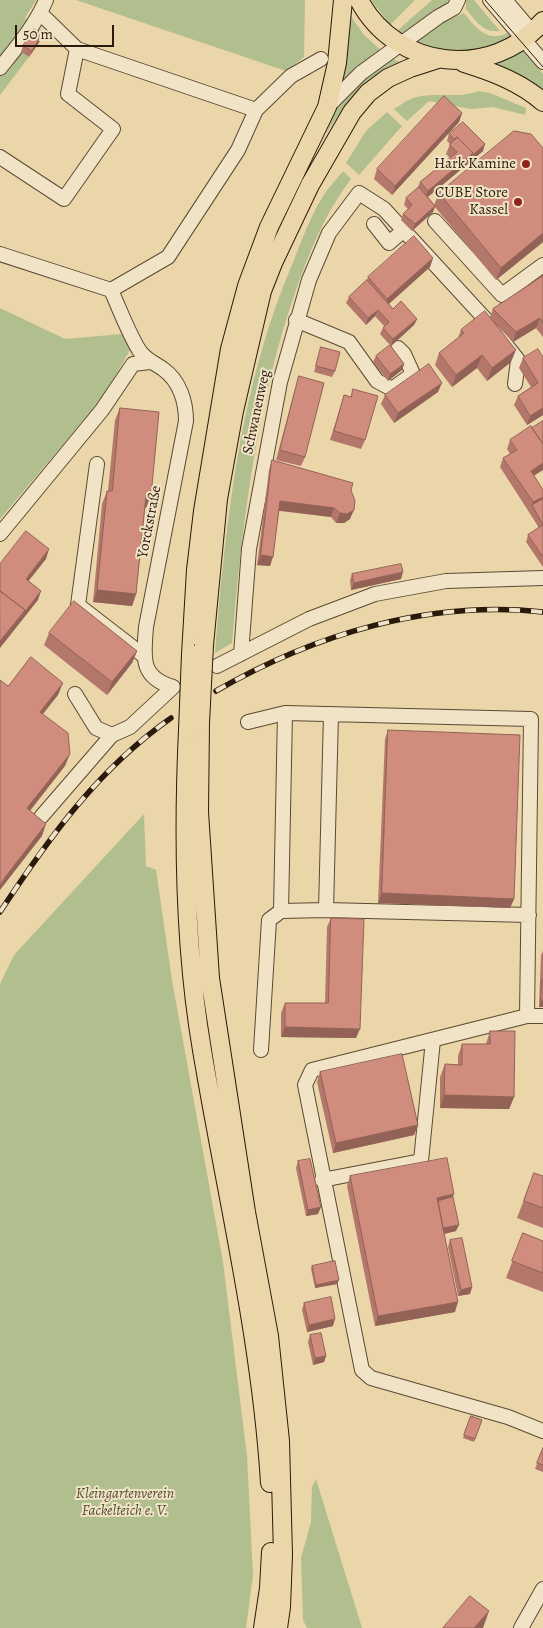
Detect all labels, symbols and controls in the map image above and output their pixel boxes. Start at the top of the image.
scale bar [18,15,116,47]
text: 50 m [23,24,53,44]
place label: Hark Kamine [434,155,516,173]
marker: Hark Kamine [520,158,532,170]
place label: CUBE Store Kassel [435,184,508,219]
marker: CUBE Store Kassel [512,196,524,208]
street label: Schwanenweg [239,368,275,456]
street label: Yorckstraße [134,484,166,560]
park label: Kleingartenverein Fackelteich e. V. [76,1485,174,1520]

